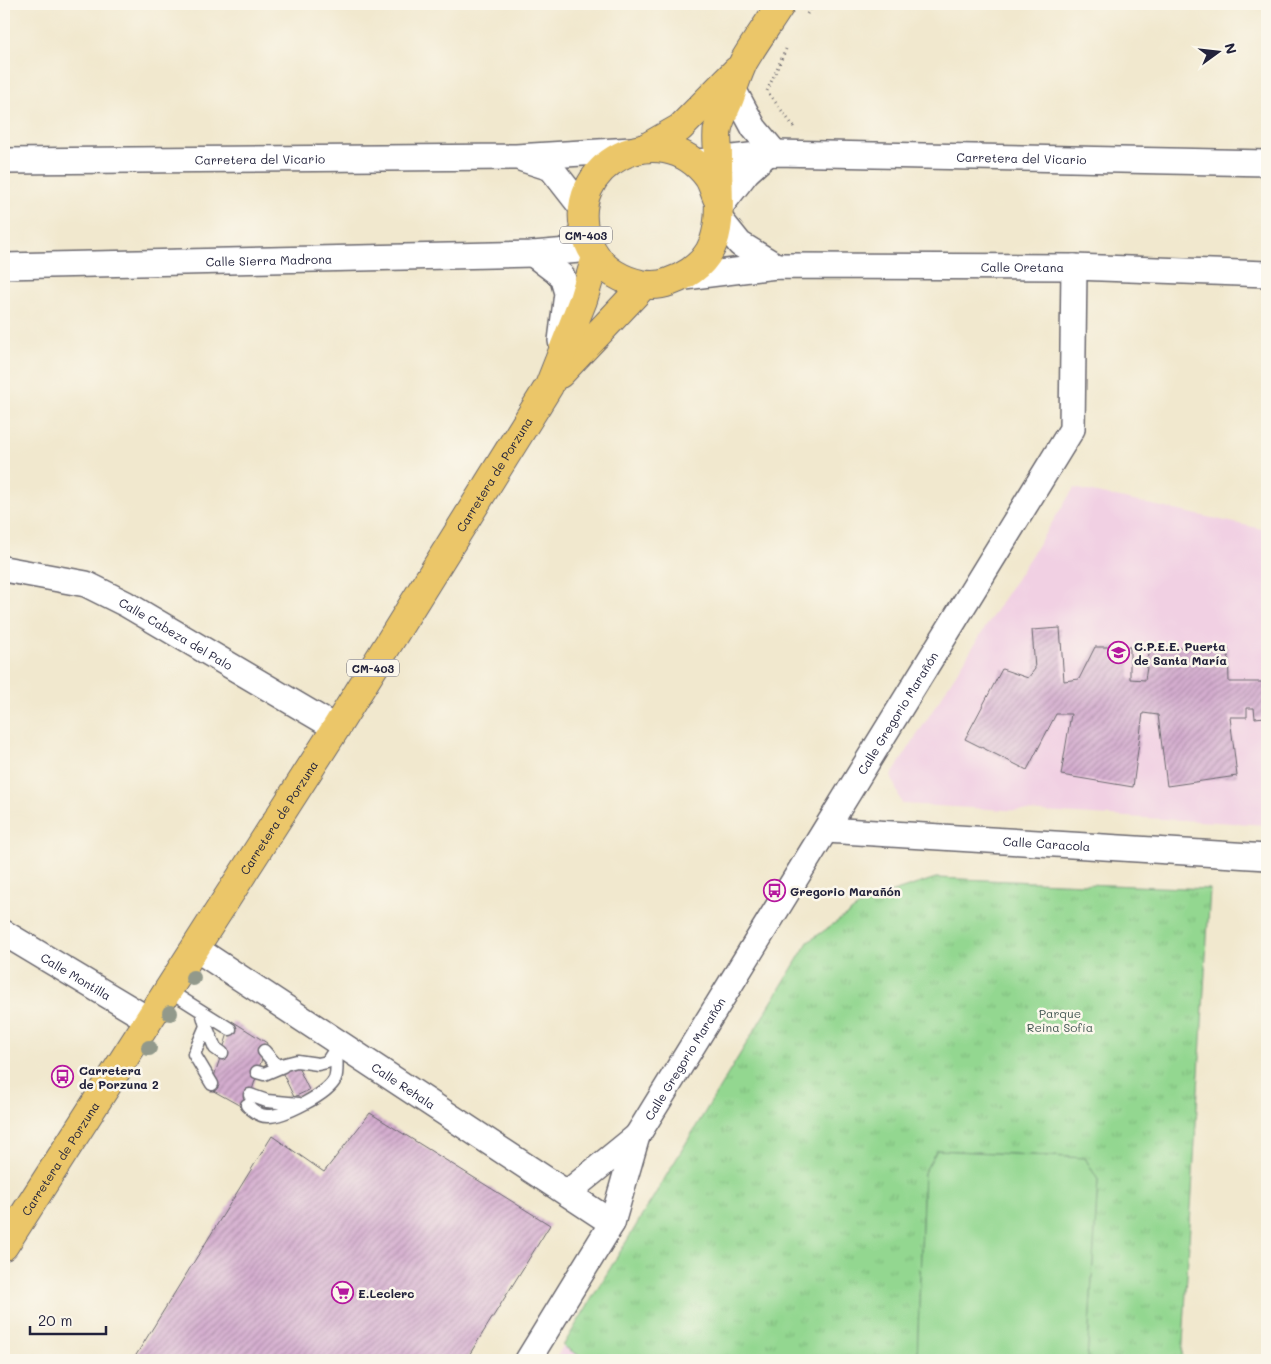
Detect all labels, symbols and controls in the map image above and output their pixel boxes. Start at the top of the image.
north arrow [1194,28,1244,78]
text: N [1220,41,1242,56]
street label: Carretera del Vicario [956,149,1087,167]
street label: Carretera del Vicario [195,150,325,168]
road number: CM-403 [560,226,612,244]
street label: Calle Sierra Madrona [205,251,332,269]
street label: Calle Oretana [981,259,1064,275]
street label: Carretera de Porzuna [452,414,536,535]
street label: Calle Cabeza del Palo [116,594,236,673]
place label: C.P.E.E. Puerta de Santa María [1134,638,1227,668]
school or university icon: C.P.E.E. Puerta de Santa María [1106,641,1130,665]
street label: Calle Gregorio Marañón [853,648,941,777]
road number: CM-403 [347,660,399,676]
street label: Carretera de Porzuna [236,757,321,878]
street label: Calle Caracola [1002,833,1091,854]
bus stop icon: Gregorio Marañón [762,879,786,903]
place label: Gregorio Marañón [790,883,901,899]
street label: Calle Montilla [38,949,114,1003]
street label: Calle Gregorio Marañón [641,994,728,1123]
park label: Parque Reina Sofía [1027,1005,1093,1035]
street label: Calle Rehala [369,1059,439,1112]
place label: Carretera de Porzuna 2 [79,1062,159,1092]
bus stop icon: Carretera de Porzuna 2 [51,1065,75,1089]
street label: Carretera de Porzuna [18,1098,103,1219]
supermarket icon: E.Leclerc [330,1281,354,1305]
place label: E.Leclerc [358,1285,415,1301]
scale bar [30,1304,106,1336]
text: 20 m [38,1310,72,1330]

